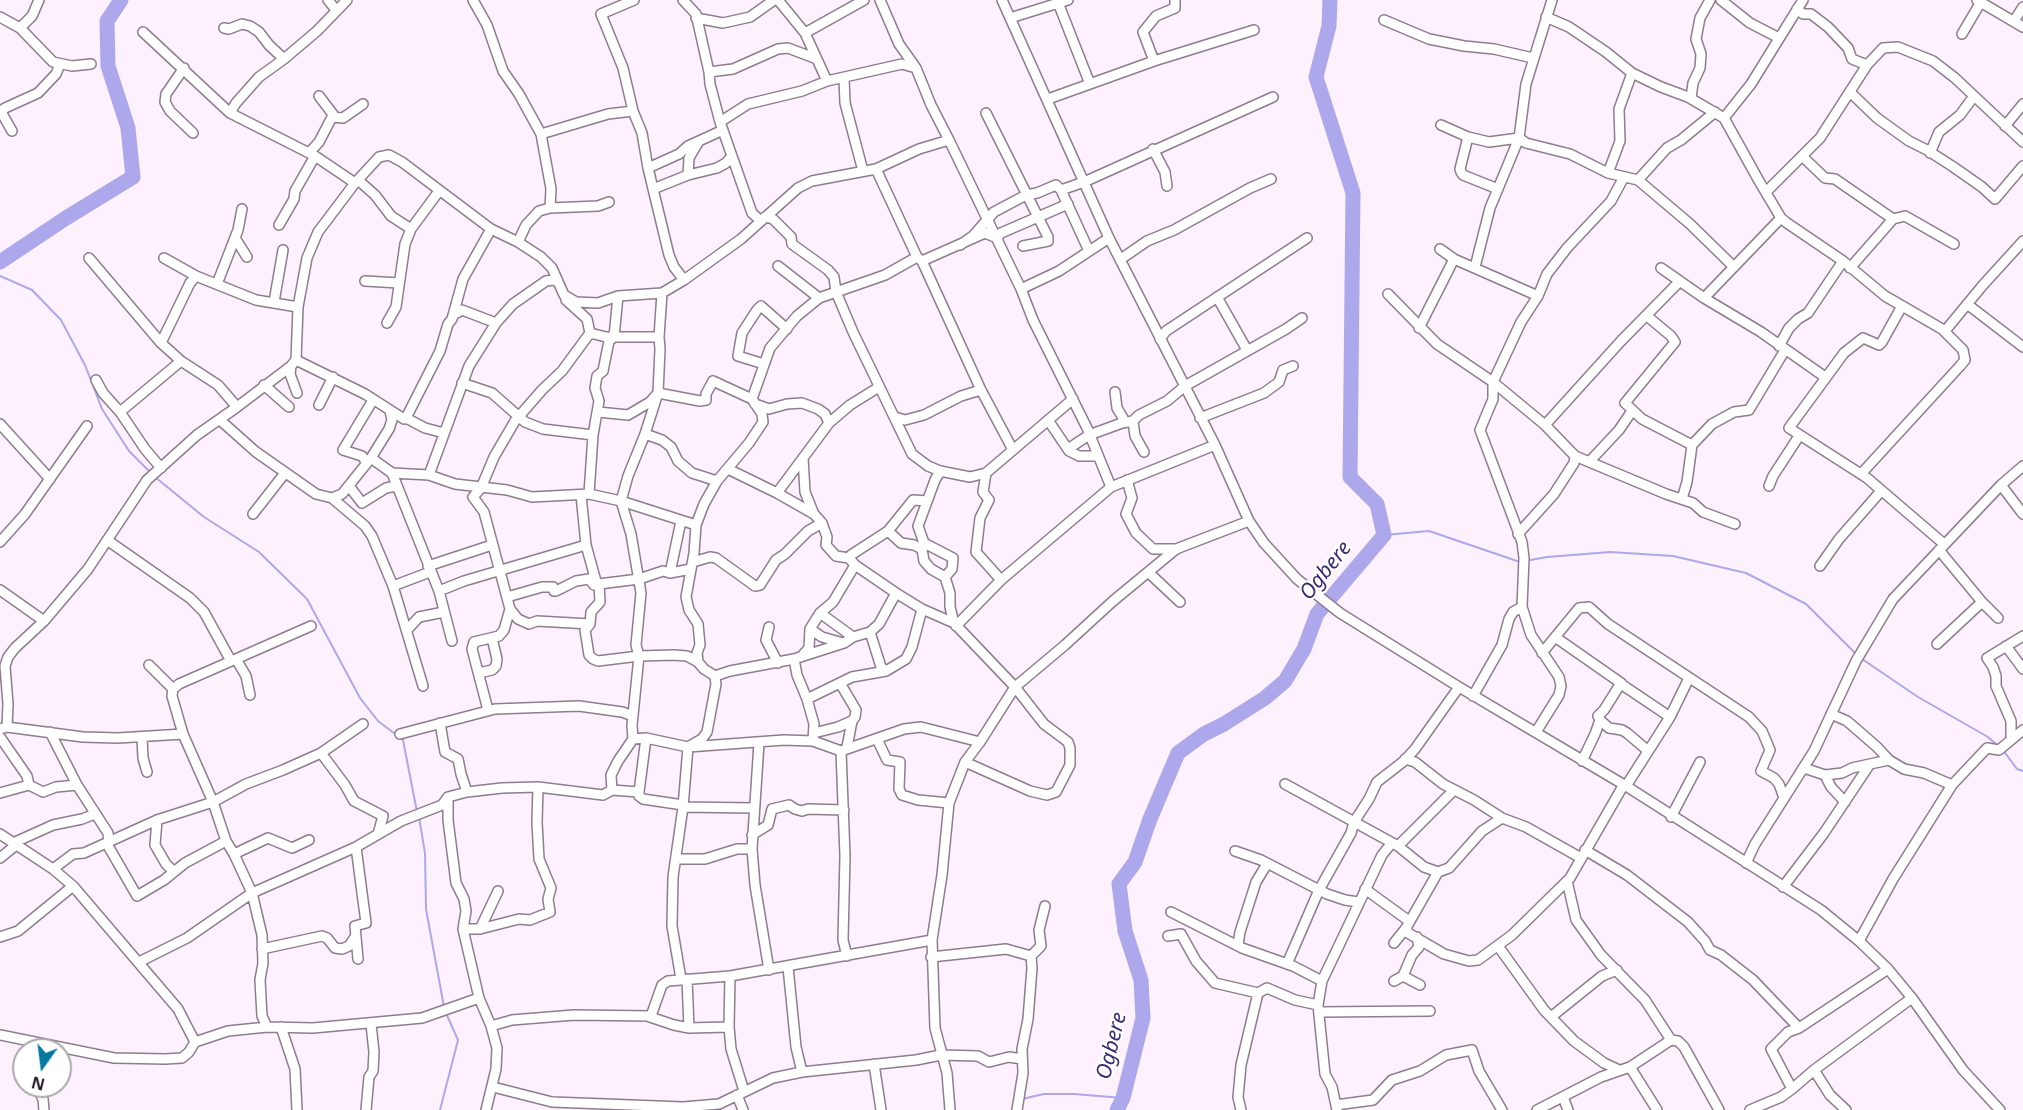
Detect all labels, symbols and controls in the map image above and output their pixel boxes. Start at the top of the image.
water label: Ogbere [1295,537,1357,605]
water label: Ogbere [1092,1010,1132,1082]
north arrow [12,1038,72,1098]
text: N [29,1071,47,1096]

